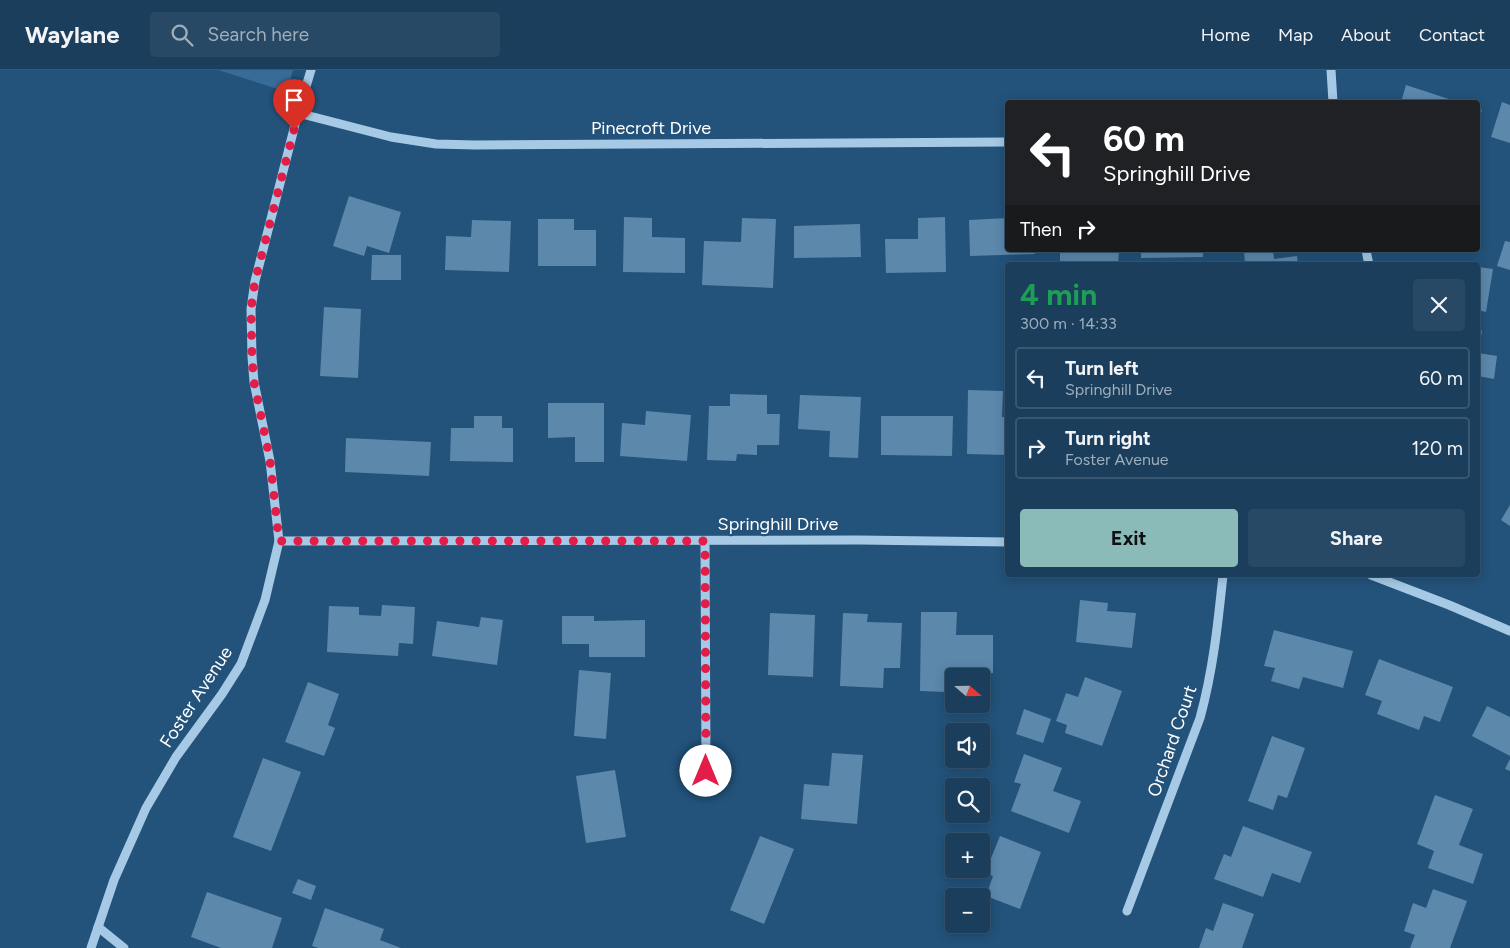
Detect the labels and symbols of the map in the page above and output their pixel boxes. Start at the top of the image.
pin [273,79,315,130]
street label: Pinecroft Drive [591,117,711,139]
street label: Springhill Drive [718,513,839,535]
street label: Foster Avenue [155,642,237,752]
north arrow [945,668,990,712]
street label: Orchard Court [1143,682,1201,800]
position arrow [679,744,731,796]

